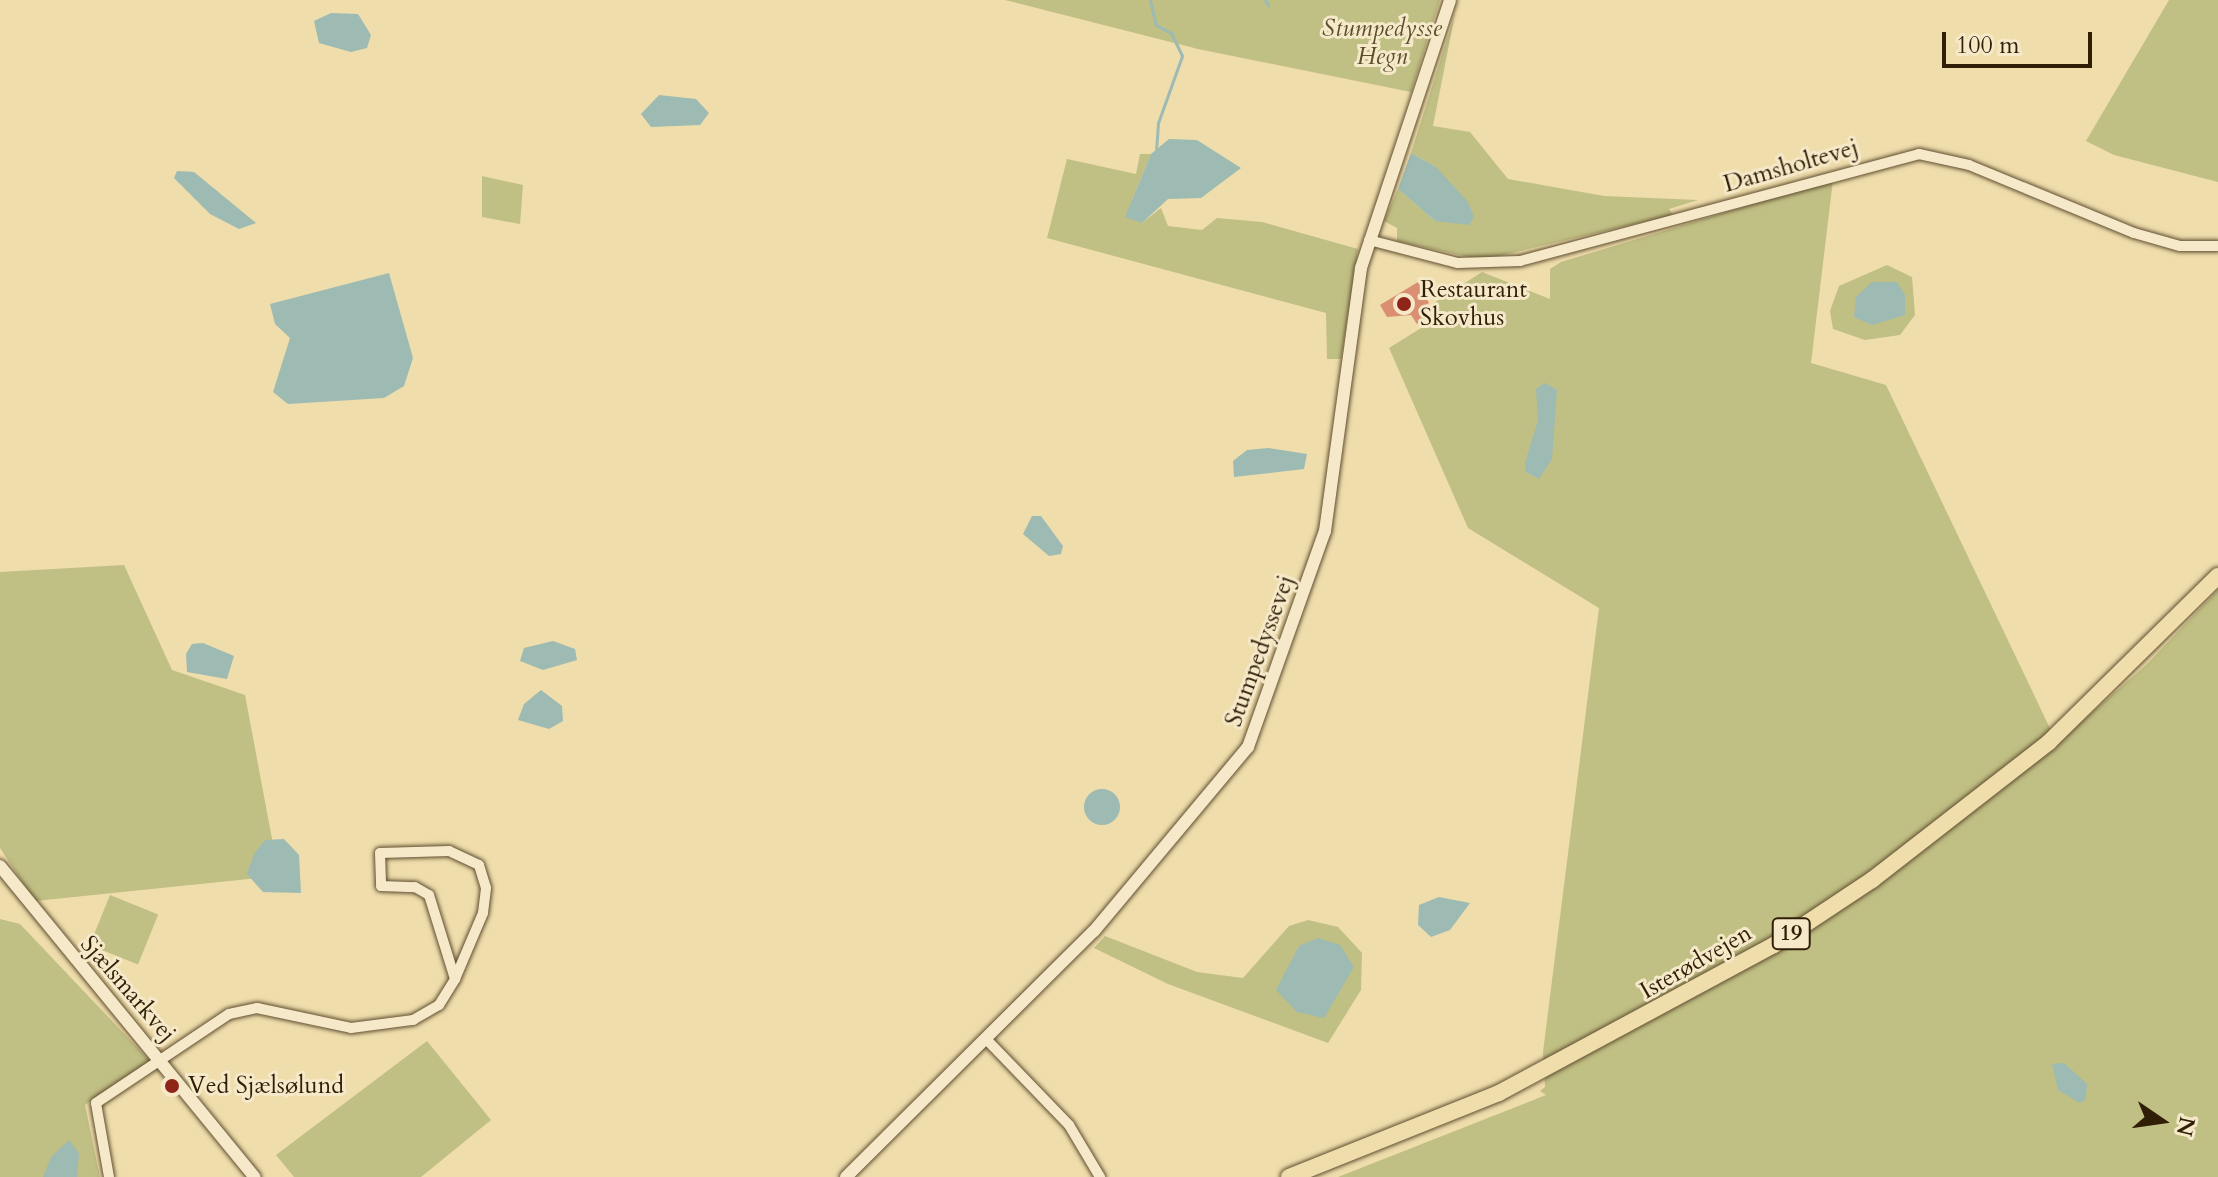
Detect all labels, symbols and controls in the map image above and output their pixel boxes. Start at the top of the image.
park label: Stumpedysse Hegn [1322,15,1442,71]
scale bar [1946,16,2096,66]
text: 100 m [1956,29,2020,62]
street label: Damsholtevej [1720,133,1862,199]
place label: Restaurant Skovhus [1420,276,1527,332]
marker: Restaurant Skovhus [1395,295,1413,313]
street label: Stumpedyssevej [1219,571,1301,731]
road number: 19 [1771,916,1811,952]
street label: Isterødvejen [1635,919,1757,1005]
street label: Sjælsmarkvej [74,930,182,1048]
place label: Ved Sjælsølund [188,1072,344,1100]
marker: Ved Sjælsølund [163,1077,181,1095]
north arrow [2122,1081,2202,1161]
text: N [2169,1114,2202,1139]

